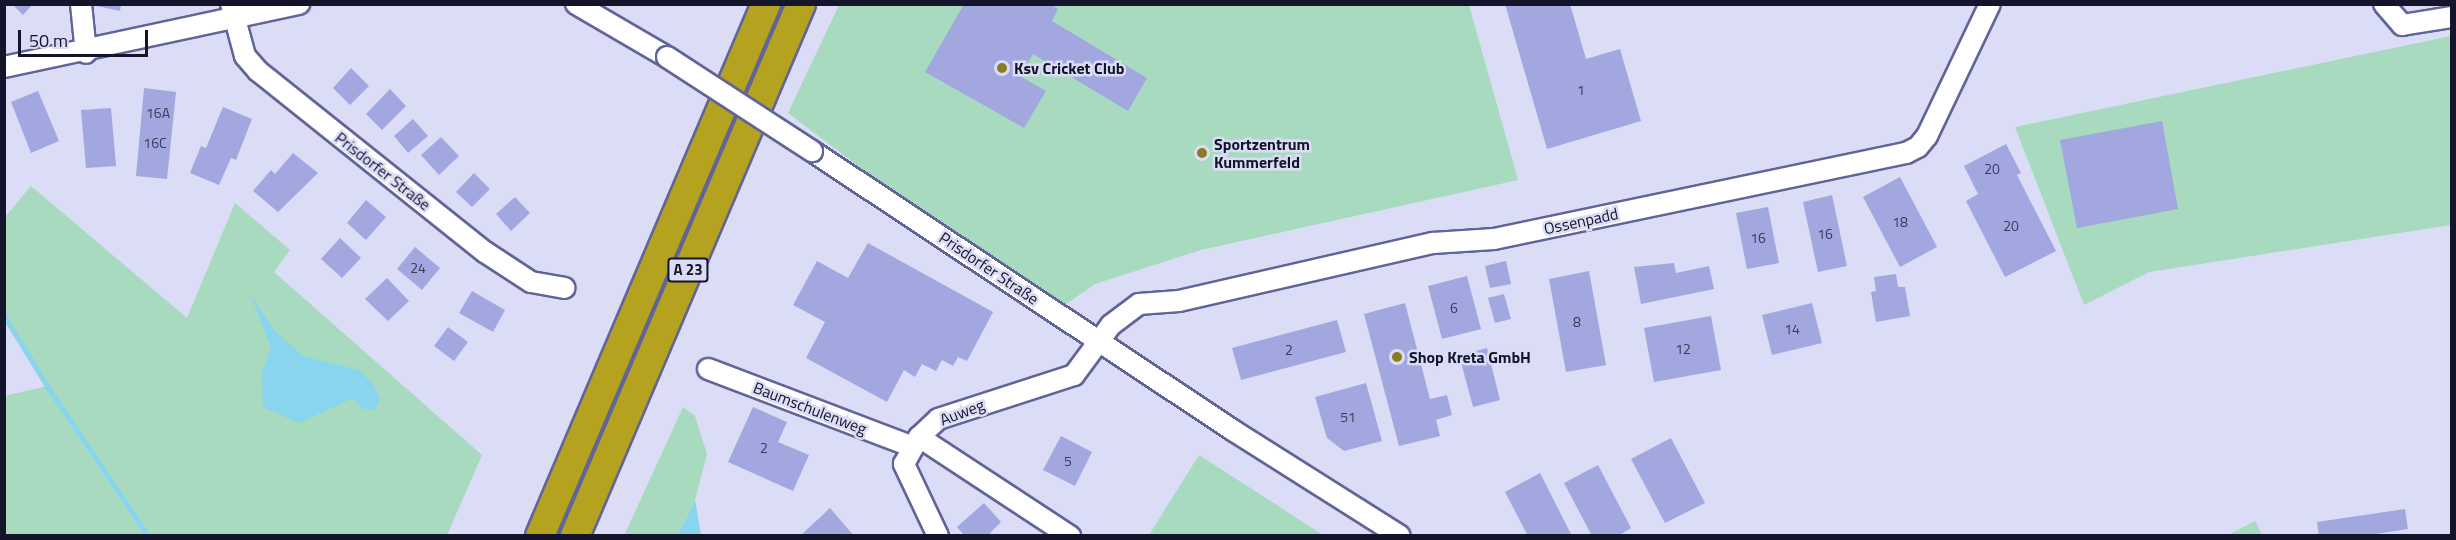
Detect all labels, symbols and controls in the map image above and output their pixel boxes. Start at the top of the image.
scale bar [21,18,152,56]
text: 50 m [29,27,68,54]
place label: Ksv Cricket Club [1014,58,1125,78]
marker: Ksv Cricket Club [995,61,1009,75]
house number: 1 [1577,82,1585,98]
house number: 16A [146,105,170,121]
street label: Prisdorfer Straße [332,128,434,214]
place label: Sportzentrum Kummerfeld [1214,134,1310,172]
house number: 16C [143,135,167,151]
marker: Sportzentrum Kummerfeld [1195,146,1209,160]
house number: 20 [1984,161,2000,177]
street label: Ossenpadd [1542,204,1620,238]
house number: 18 [1892,214,1908,230]
house number: 20 [2003,218,2019,234]
house number: 16 [1817,226,1833,242]
street label: Prisdorfer Straße [936,228,1042,308]
house number: 16 [1750,230,1766,246]
road number: A 23 [667,258,709,282]
house number: 24 [410,260,426,276]
house number: 6 [1450,300,1458,316]
house number: 8 [1573,314,1581,330]
house number: 14 [1784,321,1800,337]
house number: 12 [1675,341,1691,357]
house number: 2 [1285,342,1293,358]
place label: Shop Kreta GmbH [1409,347,1531,367]
marker: Shop Kreta GmbH [1390,350,1404,364]
street label: Baumschulenweg [751,378,869,438]
street label: Auweg [937,395,987,429]
house number: 51 [1340,409,1356,425]
house number: 2 [760,440,768,456]
house number: 5 [1064,453,1072,469]

